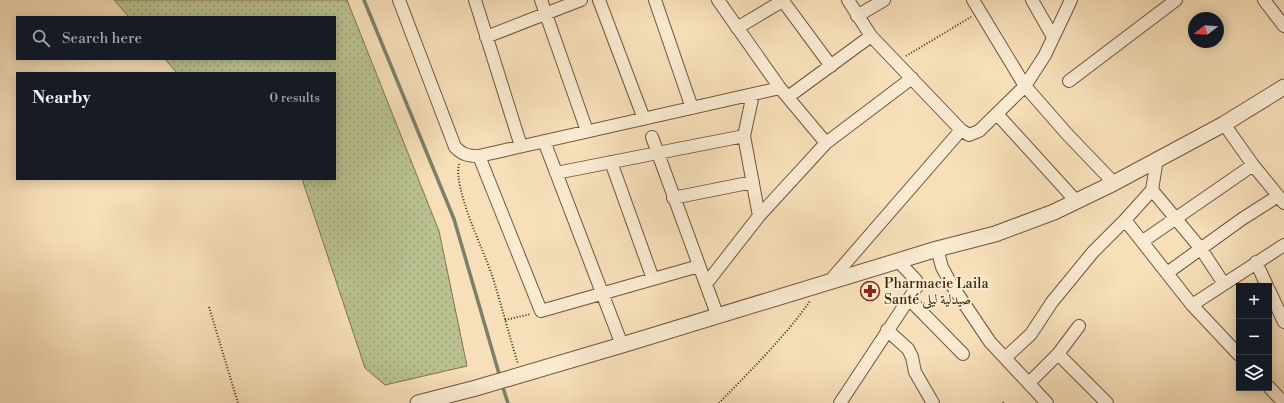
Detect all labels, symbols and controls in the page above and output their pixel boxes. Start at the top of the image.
north arrow [1188,12,1224,48]
search box [16,16,336,60]
icon: search [30,27,52,49]
text: Search here [62,29,142,48]
text: Nearby [32,87,91,109]
text: 0 results [269,90,320,106]
place label: Pharmacie Laila Santé صيدلية ليلى [884,275,989,309]
pharmacy icon: Pharmacie Laila Santé صيدلية ليلى [859,280,881,302]
map controls [1236,283,1272,391]
button: + [1236,283,1272,319]
button: − [1236,319,1272,355]
button: layers [1236,355,1272,391]

